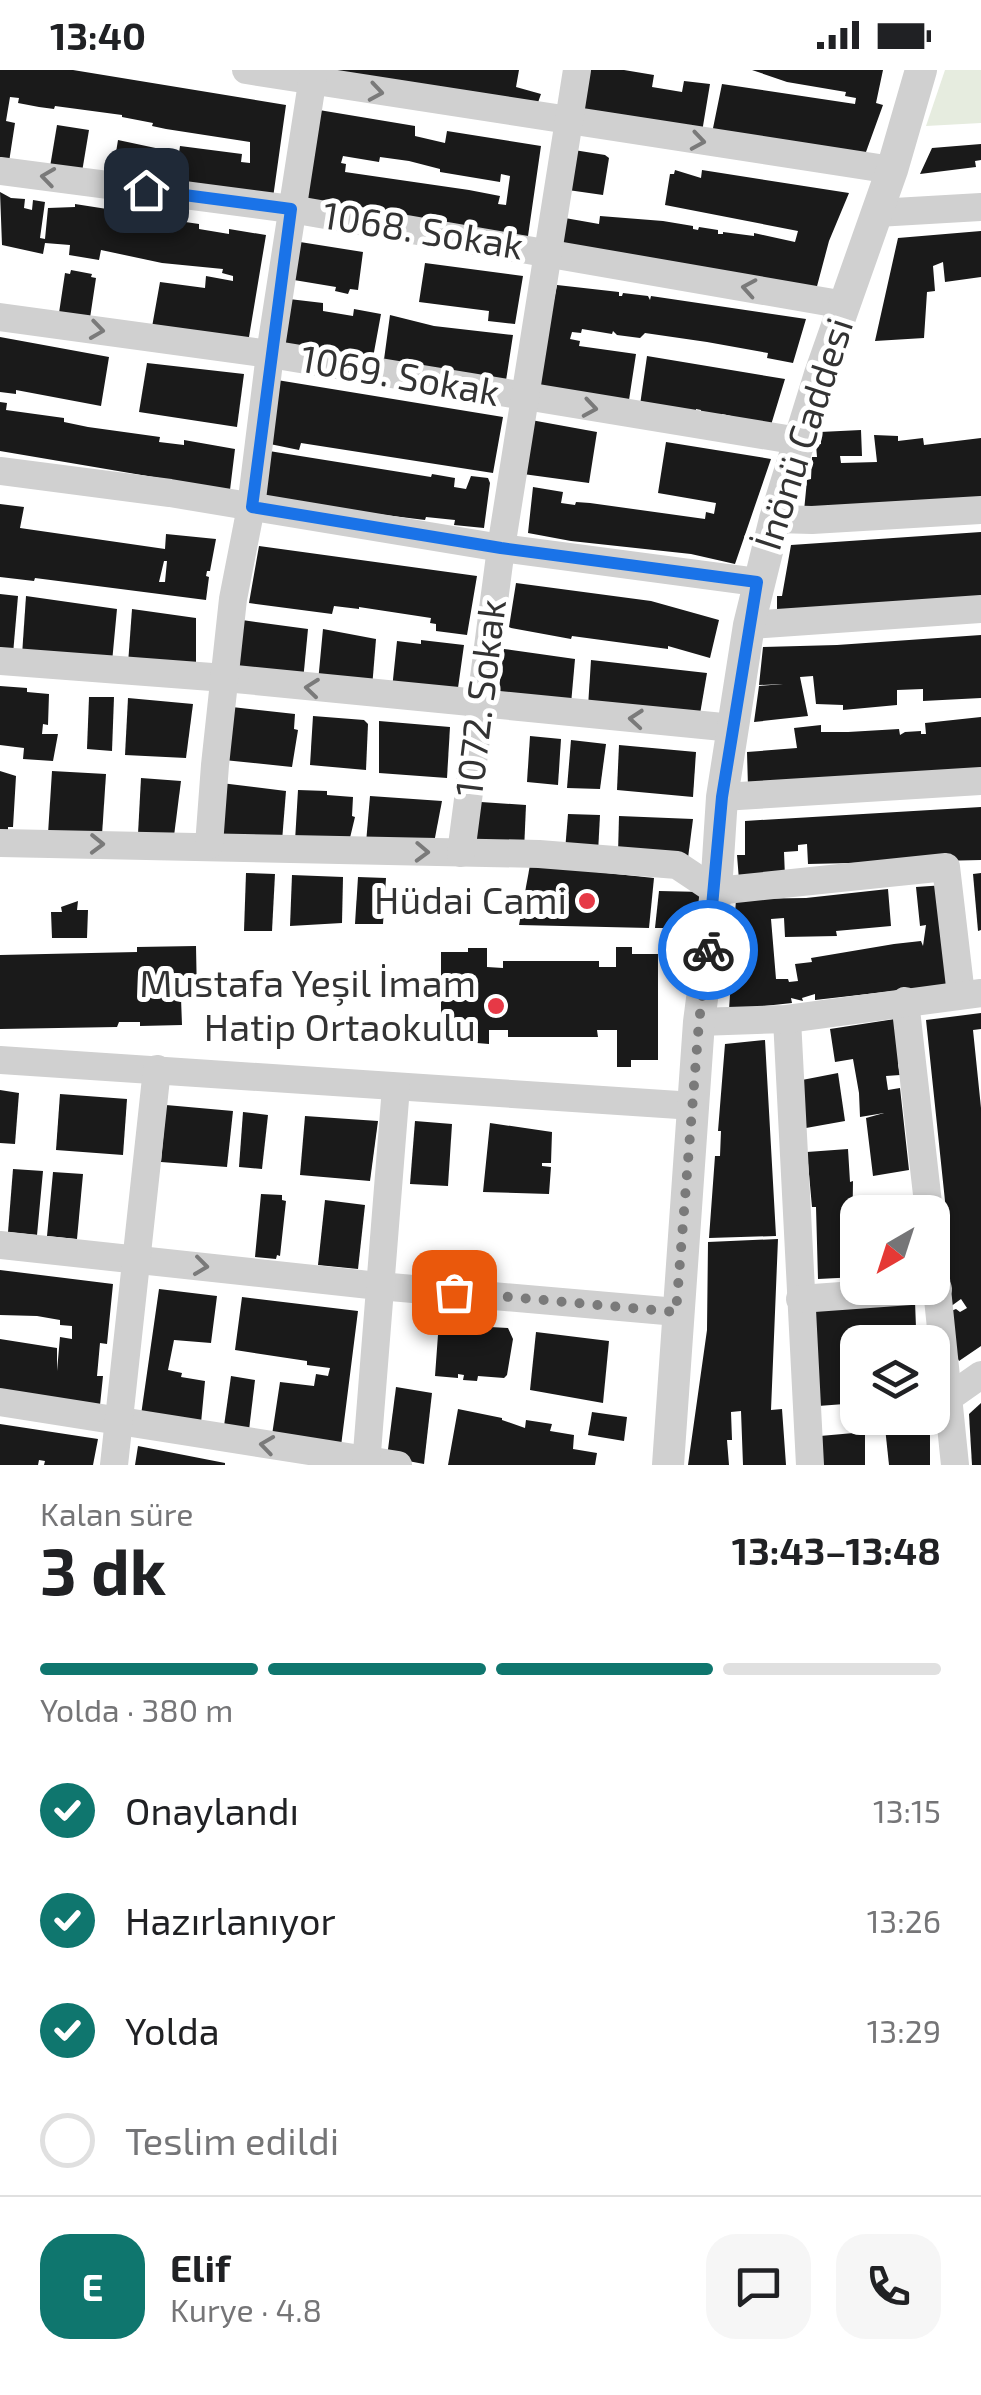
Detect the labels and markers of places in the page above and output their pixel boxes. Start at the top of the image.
pin [104,148,189,233]
place label: Hüdai Cami [374,876,567,922]
marker: Hüdai Cami [576,890,598,912]
place label: Mustafa Yeşil İmam Hatip Ortaokulu [139,959,476,1049]
marker: Mustafa Yeşil İmam Hatip Ortaokulu [485,995,507,1017]
pin [412,1250,497,1335]

